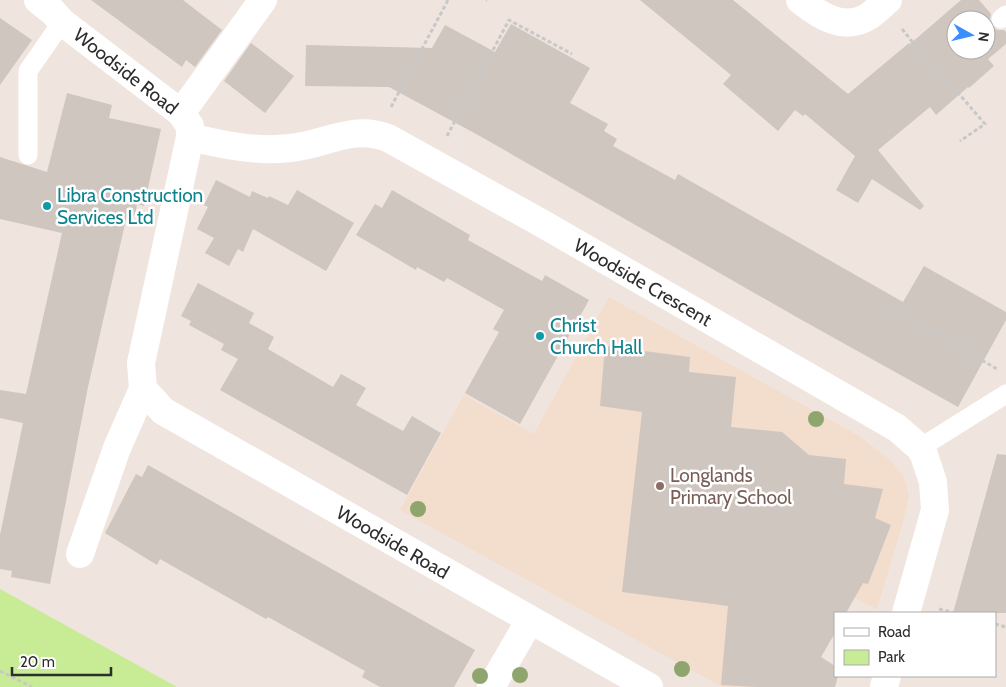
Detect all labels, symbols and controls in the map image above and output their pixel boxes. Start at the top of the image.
north arrow [946,10,996,60]
street label: Woodside Road [69,23,183,119]
text: N [974,31,993,43]
place label: Libra Construction Services Ltd [57,184,203,229]
marker: Libra Construction Services Ltd [41,200,53,212]
street label: Woodside Crescent [570,234,716,331]
place label: Christ Church Hall [550,314,643,359]
marker: Christ Church Hall [534,330,546,342]
place label: Longlands Primary School [670,464,792,509]
marker: Longlands Primary School [654,480,666,492]
street label: Woodside Road [332,501,453,584]
legend [834,612,996,677]
text: Road [878,623,911,641]
scale bar [12,644,111,676]
text: Park [878,648,905,666]
text: 20 m [20,653,55,671]

